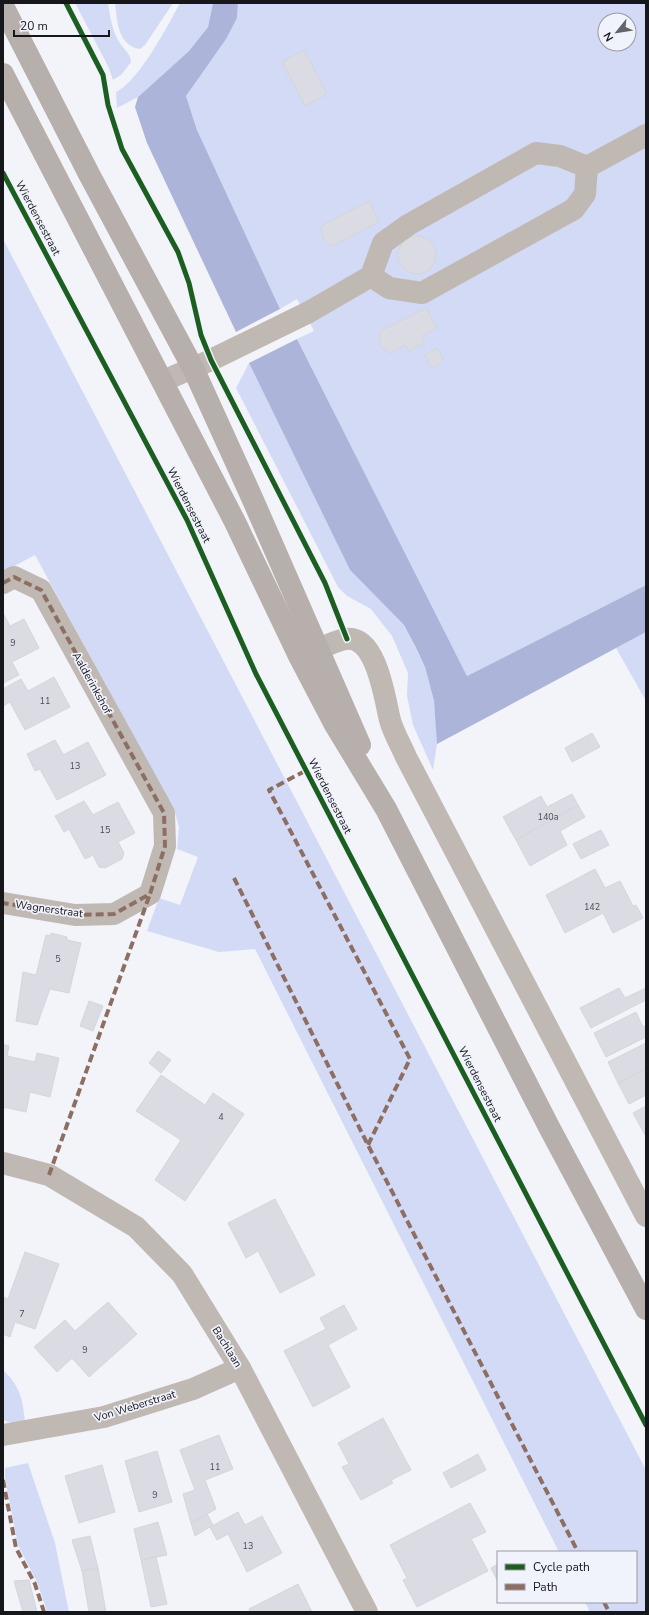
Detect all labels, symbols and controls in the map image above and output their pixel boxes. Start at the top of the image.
scale bar [14,12,109,38]
north arrow [597,12,637,52]
text: 20 m [20,18,48,34]
text: N [600,29,617,44]
street label: Wierdensestraat [12,178,64,258]
street label: Wierdensestraat [164,465,214,545]
house number: 9 [10,637,16,649]
street label: Aalderinkshof [69,649,115,717]
house number: 11 [40,695,50,707]
street label: Wierdensestraat [305,756,355,836]
house number: 13 [70,760,80,772]
house number: 140a [538,811,559,823]
house number: 15 [100,824,110,836]
street label: Wagnerstraat [14,897,84,921]
house number: 142 [584,901,600,913]
house number: 5 [55,953,61,965]
street label: Wierdensestraat [455,1044,505,1124]
house number: 4 [218,1111,224,1123]
house number: 7 [19,1308,25,1320]
street label: Bachlaan [209,1324,245,1370]
house number: 9 [82,1344,88,1356]
street label: Von Weberstraat [92,1386,178,1426]
house number: 11 [210,1461,220,1473]
house number: 9 [152,1489,158,1501]
house number: 13 [243,1540,253,1552]
legend [497,1551,637,1603]
text: Cycle path [533,1559,590,1575]
text: Path [533,1579,558,1595]

